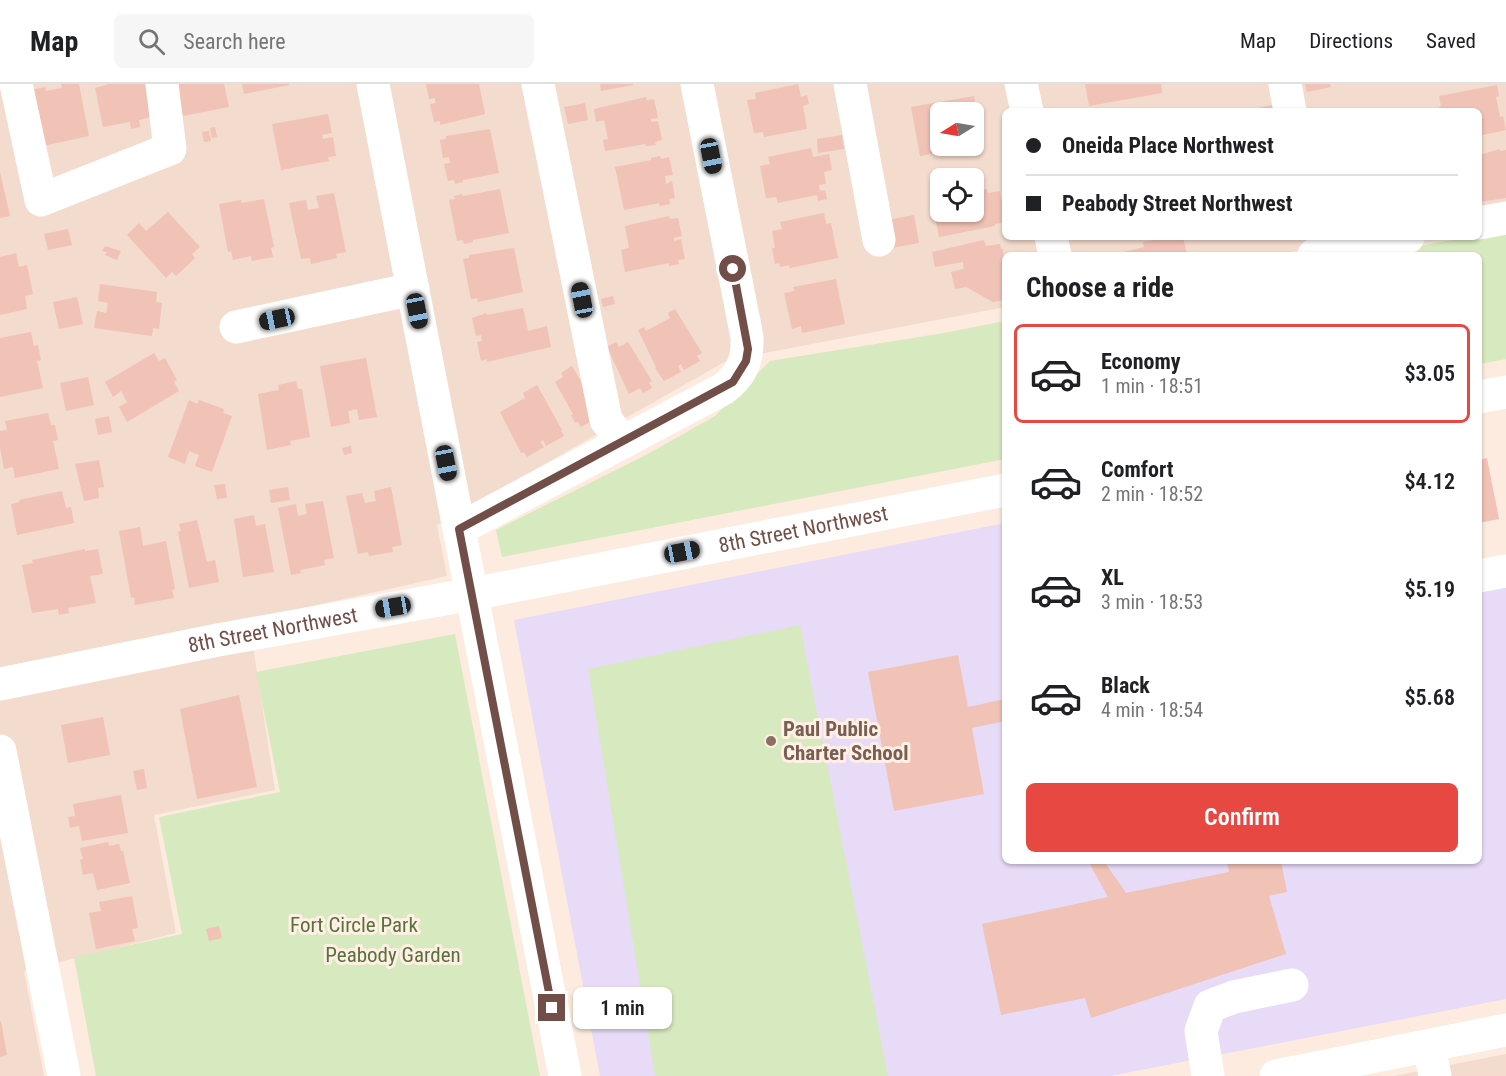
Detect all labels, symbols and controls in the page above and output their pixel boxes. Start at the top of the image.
search box [114,14,534,68]
text: Map [30,25,78,58]
icon: search [135,25,168,58]
text: Search here [183,29,286,54]
text: Map [1240,29,1276,53]
text: Directions [1309,29,1393,53]
text: Saved [1426,29,1476,53]
north arrow [930,102,984,156]
map controls [930,102,984,222]
text: Oneida Place Northwest [1062,133,1274,158]
car [699,137,723,175]
button: locate [930,168,984,222]
text: Peabody Street Northwest [1062,191,1292,216]
route start [719,255,746,282]
text: Choose a ride [1026,272,1174,304]
car [570,281,594,319]
car [405,292,429,330]
car [258,306,296,332]
icon: car [1029,347,1083,401]
text: Economy [1101,349,1181,374]
text: $3.05 [1404,361,1455,386]
text: 1 min · 18:51 [1101,374,1203,398]
car [434,444,458,482]
icon: car [1029,455,1083,509]
text: Comfort [1101,457,1174,482]
text: $4.12 [1404,469,1455,494]
text: 2 min · 18:52 [1101,482,1203,506]
street label: 8th Street Northwest [717,501,890,558]
car [663,540,701,564]
icon: car [1029,563,1083,617]
text: XL [1101,565,1124,590]
text: $5.19 [1404,577,1455,602]
text: 3 min · 18:53 [1101,590,1203,614]
car [374,595,412,619]
street label: 8th Street Northwest [186,603,359,658]
icon: car [1029,671,1083,725]
text: Black [1101,673,1150,698]
text: $5.68 [1404,685,1455,710]
text: 4 min · 18:54 [1101,698,1203,722]
place label: Paul Public Charter School [783,717,908,765]
marker: Paul Public Charter School [764,734,778,748]
button: Confirm [1026,783,1458,852]
park label: Fort Circle Park [290,913,418,937]
park label: Peabody Garden [325,943,461,967]
callout: 1 min [573,987,672,1029]
route end [538,994,565,1021]
text: 1 min [600,996,645,1020]

